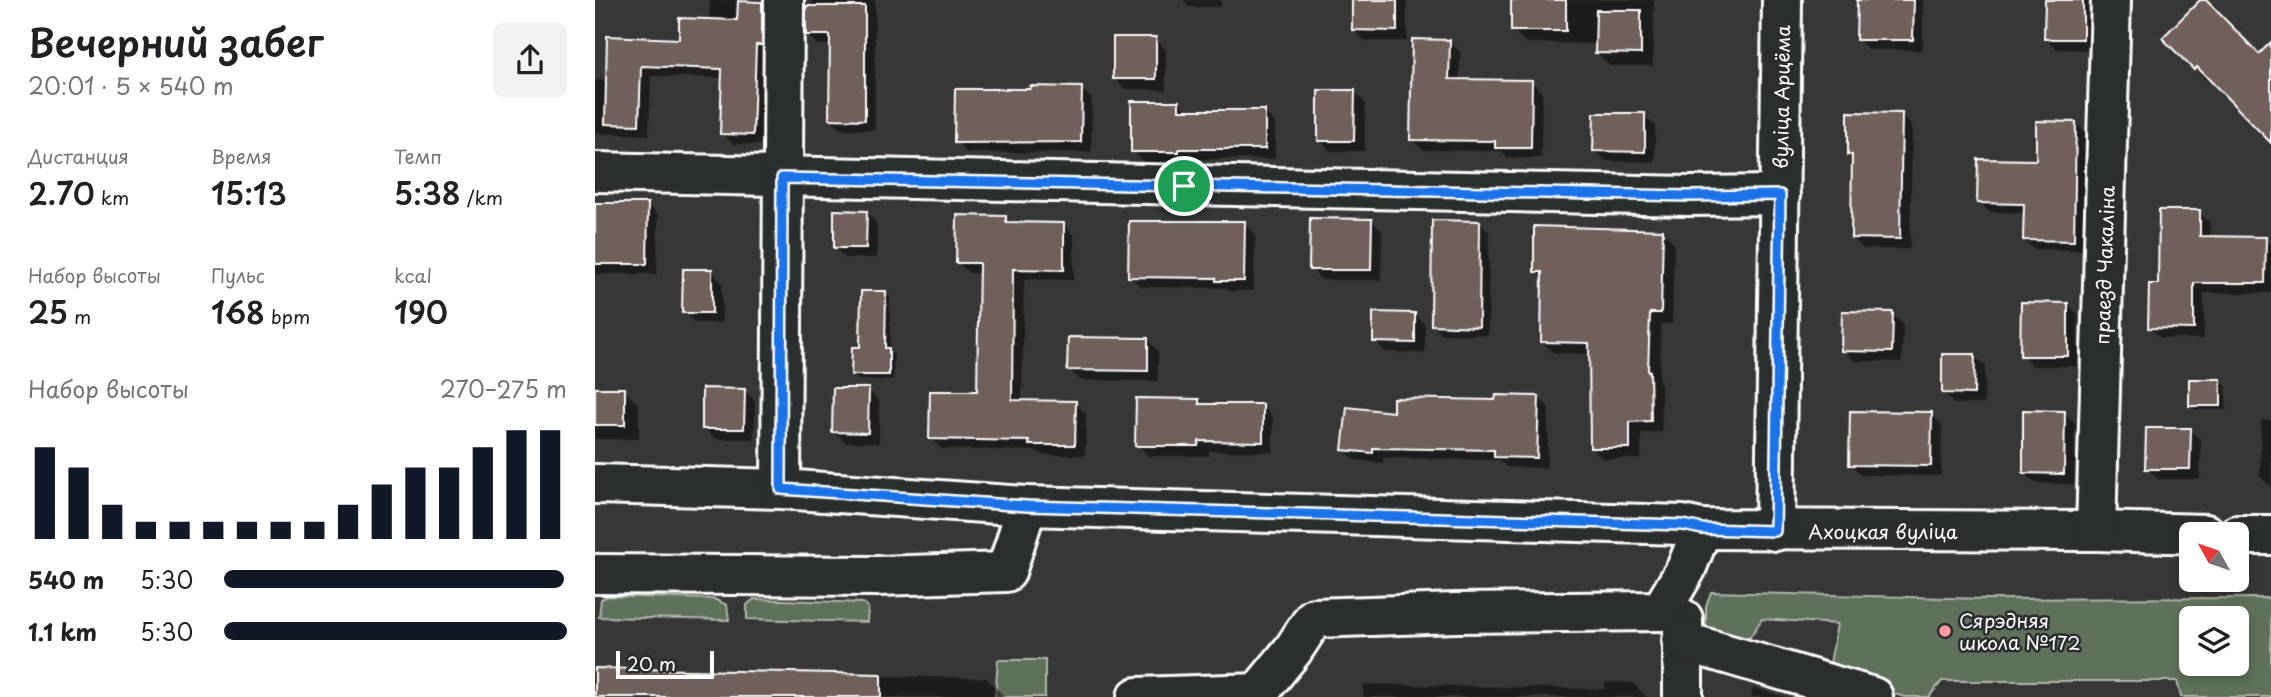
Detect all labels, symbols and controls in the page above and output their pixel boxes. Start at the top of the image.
text: Вечерний забег [28,13,324,70]
button: share [493,23,567,97]
street label: вуліца Арцёма [1766,24,1796,169]
text: 20:01 · 5 × 540 m [28,68,234,103]
text: Дистанция [28,142,129,170]
text: Время [211,142,272,170]
text: Темп [394,142,442,170]
pin [1154,156,1214,216]
icon: arrive [1165,167,1203,205]
text: 2.70 [28,170,95,215]
text: 15:13 [211,170,287,215]
text: 5:38 [394,170,460,215]
text: km [95,183,129,211]
text: /km [460,183,503,211]
street label: праезд Чакаліна [2087,185,2121,345]
text: Набор высоты [28,261,161,289]
text: Пульс [211,261,265,289]
text: kcal [394,261,432,289]
text: 25 [28,289,68,334]
text: 168 [211,289,265,334]
text: 190 [394,289,448,334]
text: m [68,302,91,330]
text: bpm [265,302,310,330]
text: Набор высоты [28,371,189,406]
text: 270–275 m [440,371,567,406]
street label: Ахоцкая вуліца [1808,517,1958,545]
north arrow [2179,522,2249,592]
map controls [2179,522,2249,676]
text: 540 m [28,562,104,597]
text: 5:30 [140,562,193,597]
place label: Сярэдняя школа №172 [1959,606,2081,656]
button: layers [2179,606,2249,676]
text: 1.1 km [28,614,97,649]
text: 5:30 [140,614,193,649]
marker: Сярэдняя школа №172 [1937,623,1953,639]
scale bar [616,648,714,680]
text: 20 m [627,649,676,677]

